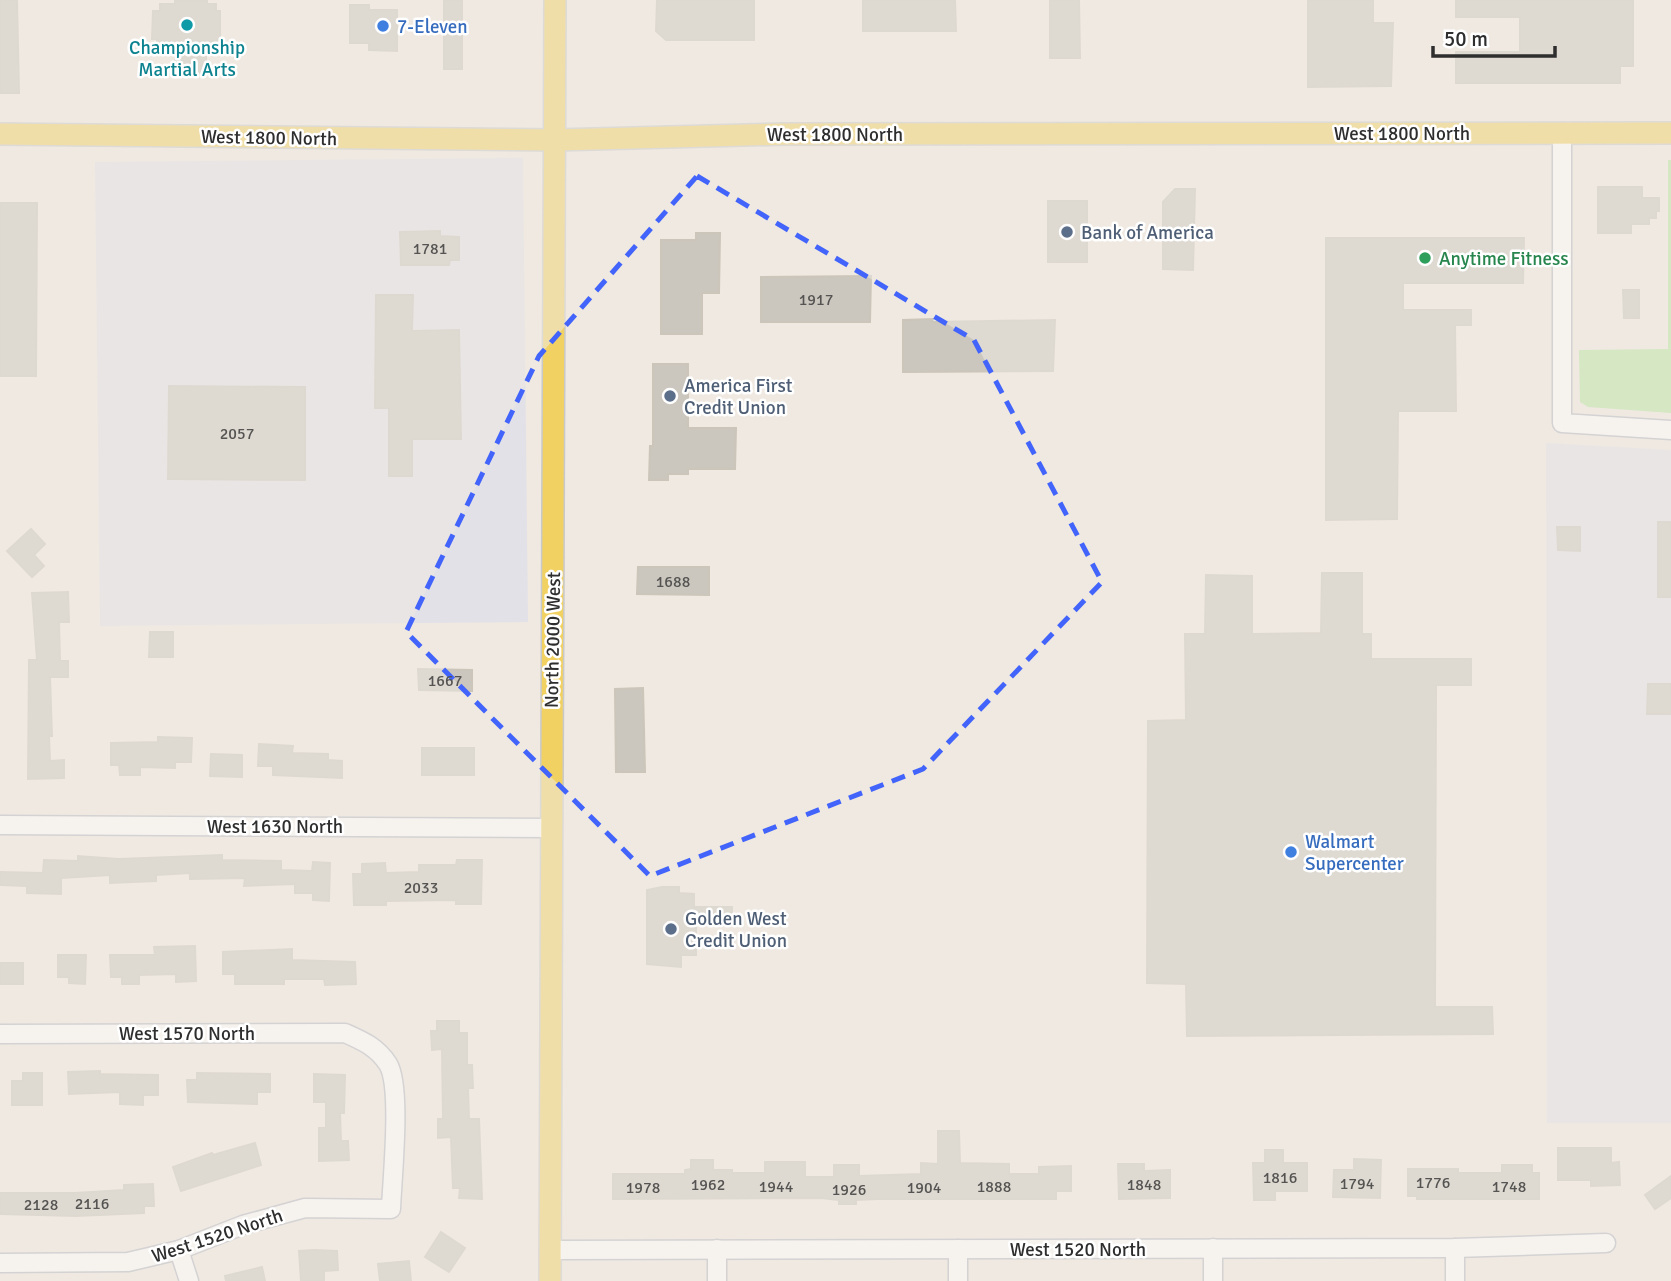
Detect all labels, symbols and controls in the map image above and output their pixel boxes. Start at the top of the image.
scale bar [1433,14,1556,58]
place label: 7-Eleven [397,15,468,39]
marker: Championship Martial Arts [179,17,195,33]
marker: 7-Eleven [375,18,391,34]
text: 50 m [1444,26,1488,52]
place label: Championship Martial Arts [129,36,245,82]
street label: West 1800 North [1334,122,1470,146]
street label: West 1800 North [767,123,903,147]
street label: West 1800 North [201,125,337,151]
place label: Bank of America [1081,221,1214,245]
marker: Bank of America [1059,224,1075,240]
house number: 1781 [413,239,447,259]
place label: Anytime Fitness [1439,247,1569,271]
marker: Anytime Fitness [1417,250,1433,266]
house number: 1917 [799,290,833,310]
place label: America First Credit Union [684,374,793,420]
marker: America First Credit Union [662,388,678,404]
house number: 2057 [220,424,254,444]
street label: North 2000 West [540,571,566,708]
house number: 1688 [656,572,690,592]
house number: 1667 [428,671,462,691]
street label: West 1630 North [207,815,343,839]
place label: Walmart Supercenter [1305,830,1404,876]
marker: Walmart Supercenter [1283,844,1299,860]
house number: 2033 [404,878,438,898]
place label: Golden West Credit Union [685,907,787,953]
marker: Golden West Credit Union [663,921,679,937]
street label: West 1570 North [119,1022,255,1046]
house number: 1816 [1263,1168,1297,1188]
house number: 1776 [1416,1173,1450,1193]
house number: 1794 [1340,1174,1375,1194]
house number: 1962 [691,1175,725,1195]
house number: 1848 [1127,1175,1161,1195]
house number: 1944 [759,1177,794,1197]
house number: 1888 [977,1177,1011,1197]
house number: 1748 [1492,1177,1526,1197]
house number: 1978 [626,1178,660,1198]
house number: 1904 [907,1178,942,1198]
house number: 1926 [832,1180,866,1200]
house number: 2116 [75,1194,109,1214]
house number: 2128 [24,1195,58,1215]
street label: West 1520 North [149,1203,286,1268]
street label: West 1520 North [1010,1238,1146,1262]

